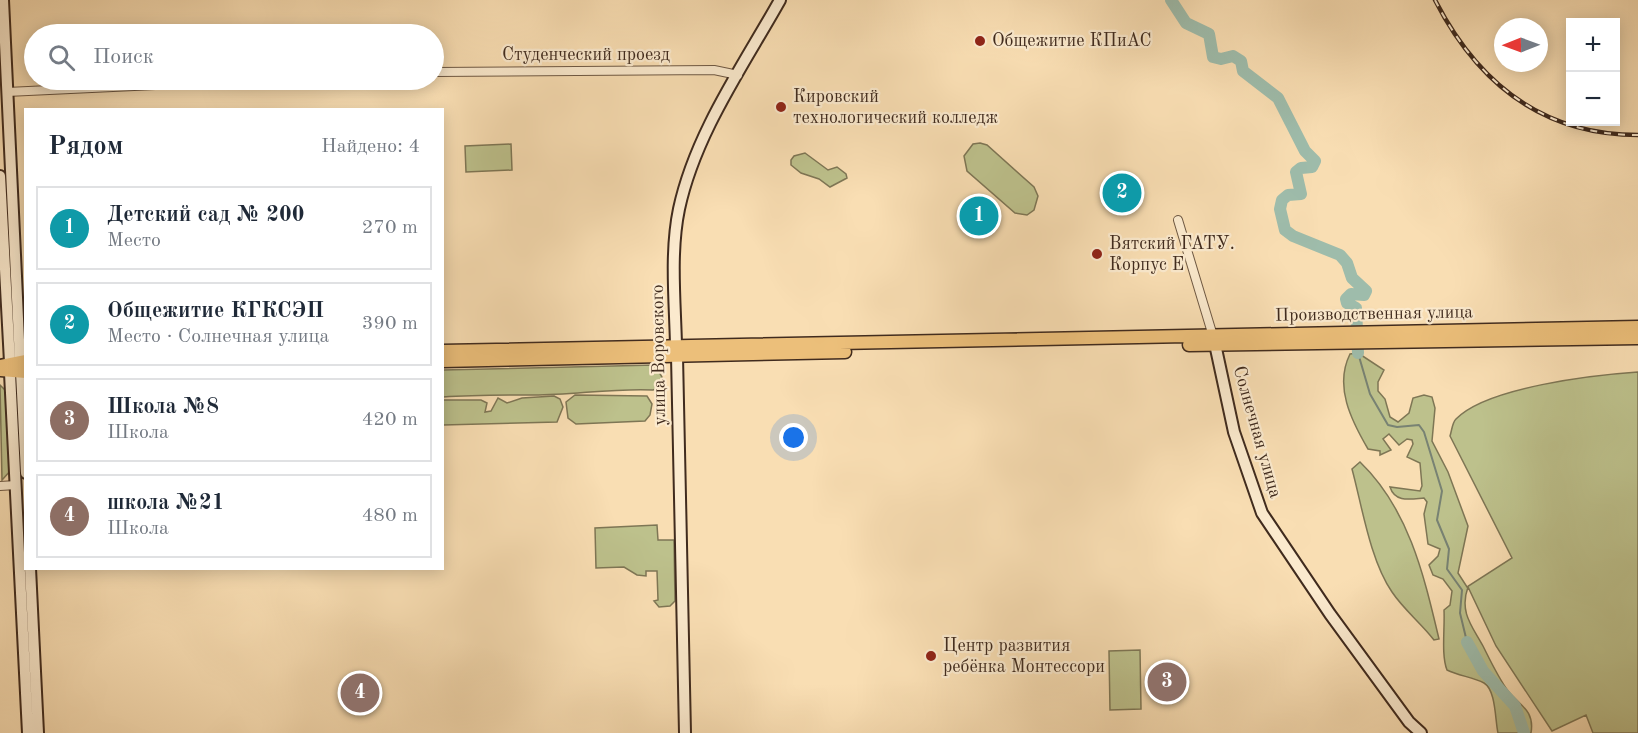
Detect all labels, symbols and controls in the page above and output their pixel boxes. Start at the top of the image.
north arrow [1494,18,1548,72]
map controls [1566,18,1620,126]
button: + [1566,18,1620,72]
search box [24,24,444,90]
place label: Общежитие КПиАС [992,32,1152,50]
marker: Общежитие КПиАС [973,34,987,48]
icon: search [45,41,78,74]
text: Поиск [93,46,154,68]
street label: Студенческий проезд [502,46,670,64]
button: − [1566,72,1620,126]
place label: Кировский технологический колледж [793,88,998,127]
marker: Кировский технологический колледж [774,100,788,114]
text: Рядом [48,134,123,160]
text: Найдено: 4 [321,137,420,157]
pin: 2 [1102,170,1142,216]
pin: 1 [960,194,998,238]
text: Детский сад № 200 [107,204,304,226]
text: 1 [64,218,75,238]
text: 270 m [362,218,418,238]
text: Место [107,231,161,251]
place label: Вятский ГАТУ. Корпус Е [1109,235,1235,274]
marker: Вятский ГАТУ. Корпус Е [1090,247,1104,261]
street label: улица Воровского [649,284,669,426]
text: Общежитие КГКСЭП [107,300,324,322]
street label: Производственная улица [1275,303,1473,325]
text: 2 [64,314,75,334]
text: 390 m [362,314,418,334]
text: Место · Солнечная улица [107,327,329,347]
street label: Солнечная улица [1230,364,1284,500]
text: Школа №8 [107,396,219,418]
text: 3 [64,410,75,430]
text: 420 m [362,410,418,430]
text: Школа [107,423,169,443]
your location [779,423,808,452]
text: школа №21 [107,492,224,514]
text: 4 [64,506,75,526]
text: 480 m [362,506,418,526]
text: Школа [107,519,169,539]
place label: Центр развития ребёнка Монтессори [943,637,1105,676]
marker: Центр развития ребёнка Монтессори [924,649,938,663]
pin: 3 [1148,660,1186,704]
pin: 4 [340,670,380,716]

